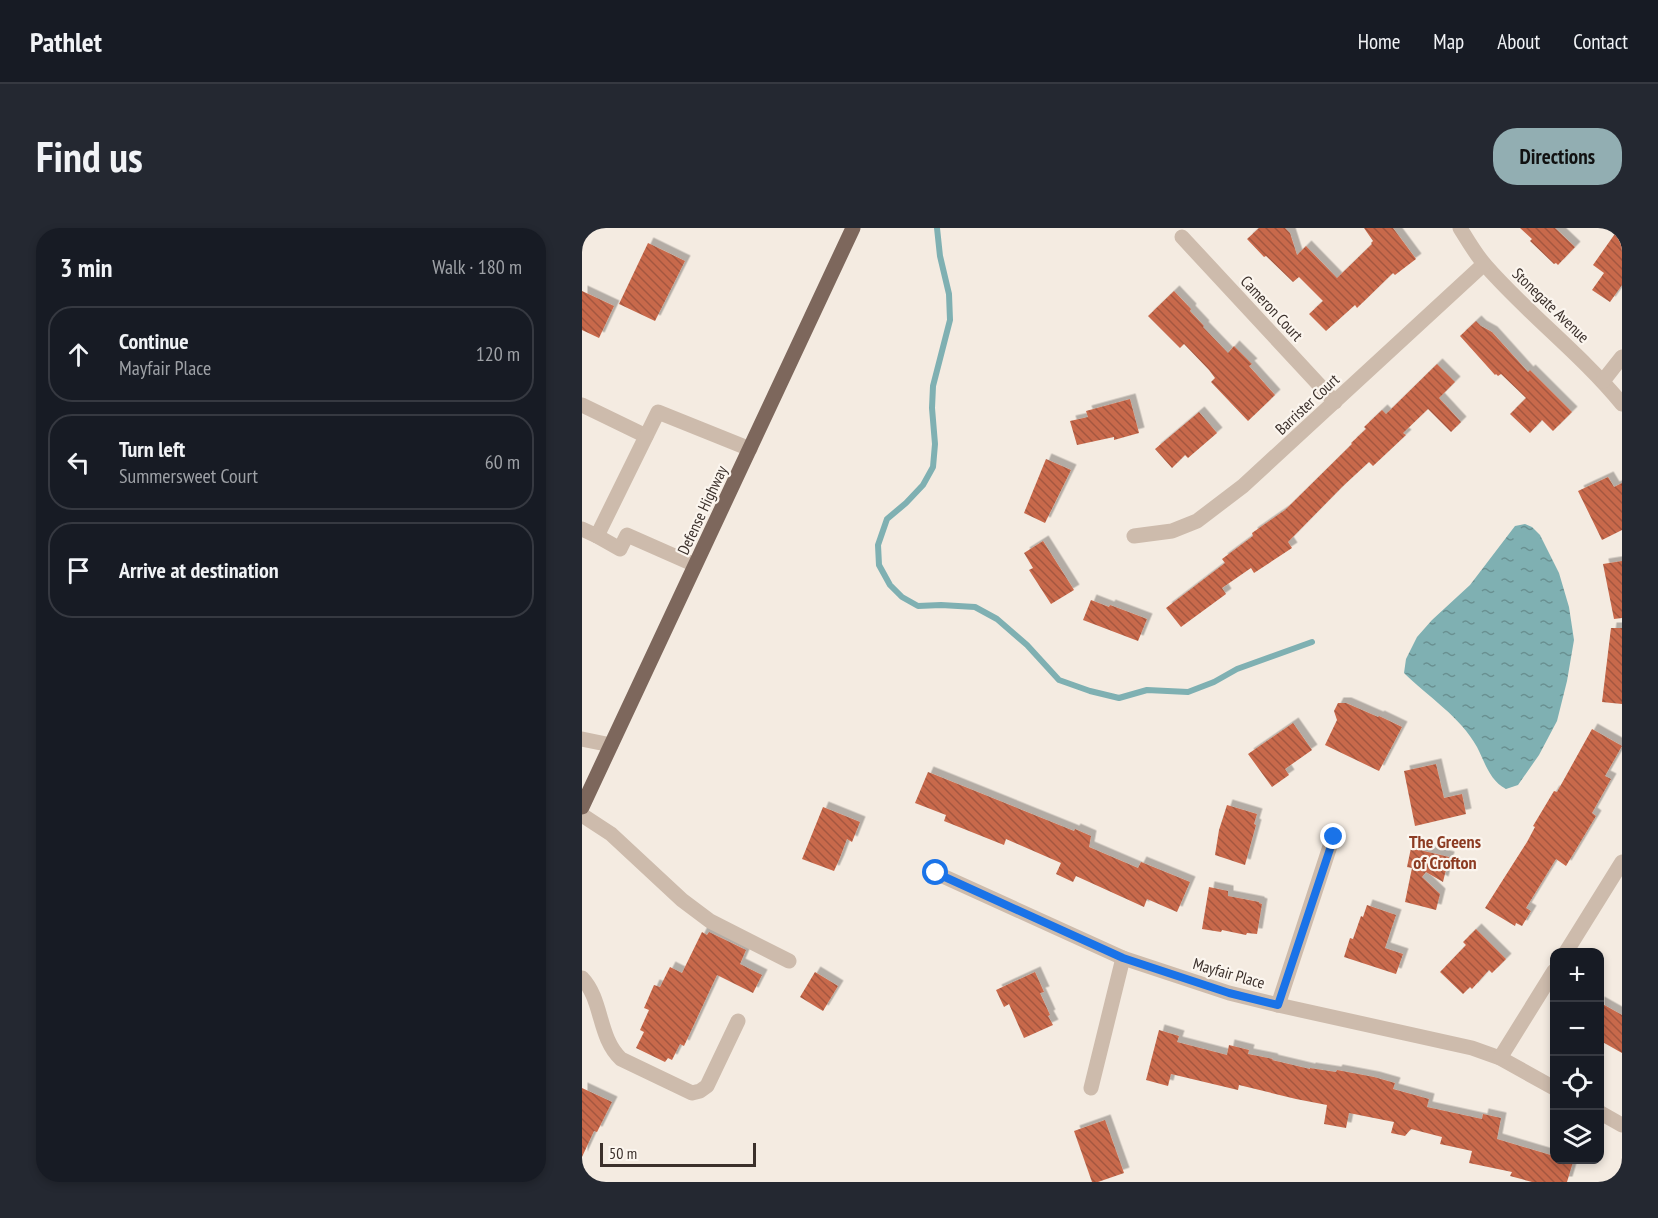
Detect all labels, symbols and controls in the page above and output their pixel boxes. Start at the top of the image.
text: Pathlet [30,23,102,60]
text: Home [1358,28,1400,55]
text: Map [1433,28,1464,55]
text: About [1497,28,1540,55]
text: Contact [1573,28,1628,55]
button: Directions [1493,128,1622,185]
text: Find us [36,129,143,184]
text: 3 min [60,251,113,284]
text: Walk · 180 m [432,254,522,280]
street label: Stonegate Avenue [1508,263,1594,347]
street label: Cameron Court [1237,271,1308,345]
text: Continue [119,327,189,355]
icon: ahead [62,338,95,371]
text: 120 m [476,341,520,367]
text: Mayfair Place [119,355,211,381]
street label: Barrister Court [1271,369,1344,439]
text: Turn left [119,435,185,463]
icon: left [62,446,95,479]
text: 60 m [485,449,520,475]
street label: Defense Highway [673,462,731,558]
text: Summersweet Court [119,463,258,489]
icon: arrive [62,554,95,587]
text: Arrive at destination [119,556,279,584]
route end [1320,823,1346,849]
district label: The Greens of Crofton [1409,830,1481,874]
route start [922,859,948,885]
map controls [1550,948,1604,1164]
button: + [1550,948,1604,1002]
street label: Mayfair Place [1191,953,1267,993]
button: − [1550,1002,1604,1056]
button: locate [1550,1056,1604,1110]
button: layers [1550,1110,1604,1164]
scale bar [600,1140,756,1168]
text: 50 m [609,1143,637,1163]

